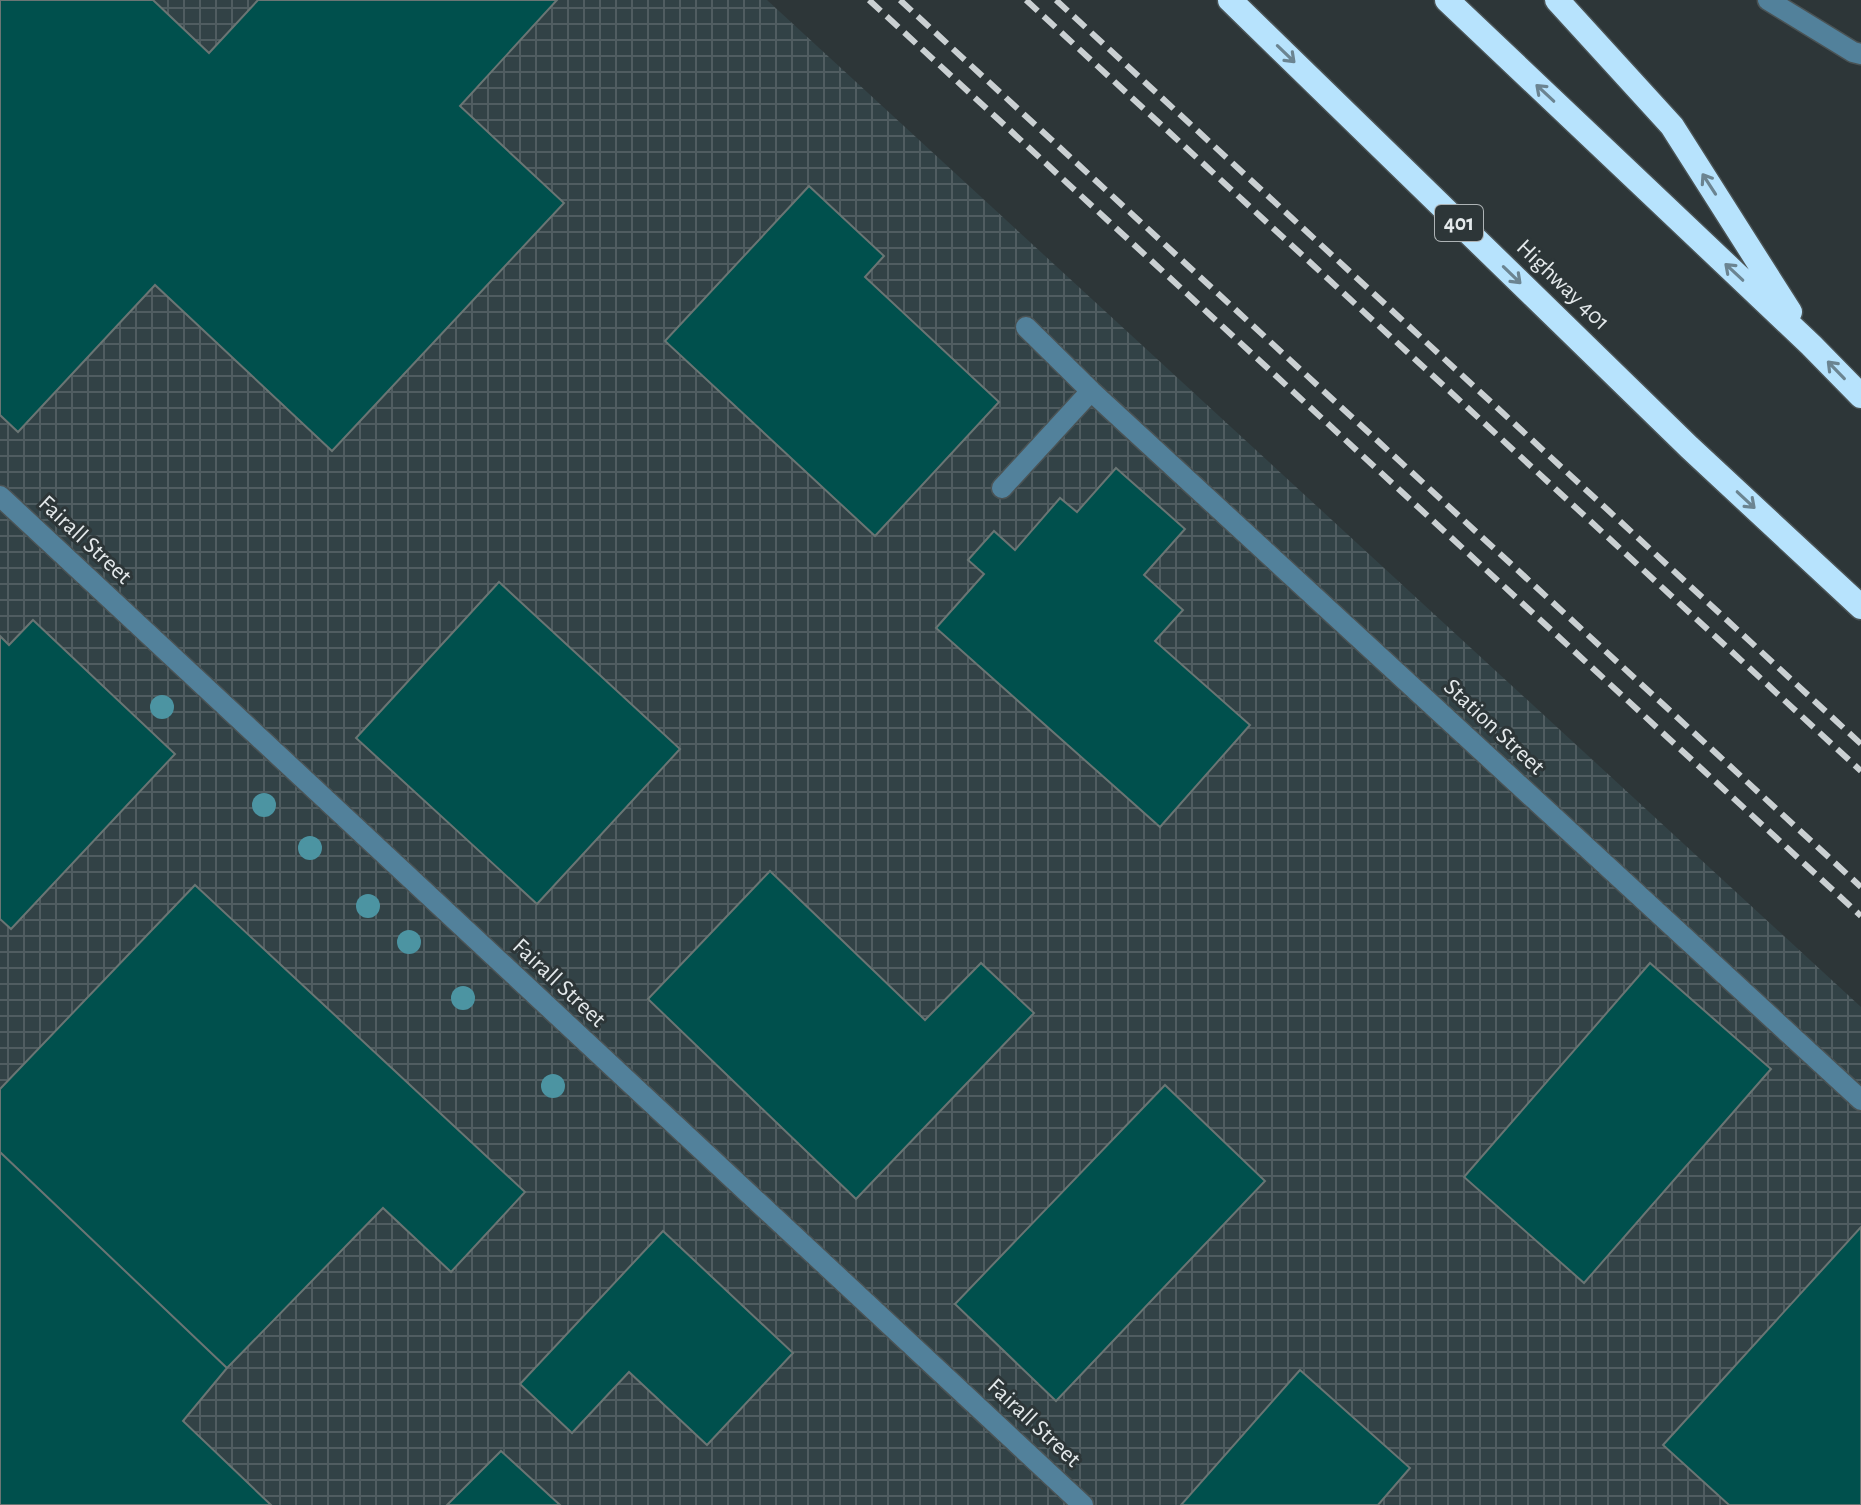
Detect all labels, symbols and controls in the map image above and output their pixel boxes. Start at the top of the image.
one-way arrow [1276,45,1296,64]
one-way arrow [1536,84,1555,103]
one-way arrow [1700,174,1717,196]
road number: 401 [1435,205,1483,241]
street label: Highway 401 [1512,235,1614,335]
one-way arrow [1724,262,1744,281]
one-way arrow [1502,265,1521,284]
one-way arrow [1827,361,1846,380]
one-way arrow [1736,490,1756,509]
street label: Fairall Street [34,491,136,589]
street label: Station Street [1439,675,1549,780]
street label: Fairall Street [508,934,610,1032]
street label: Fairall Street [983,1374,1085,1472]

